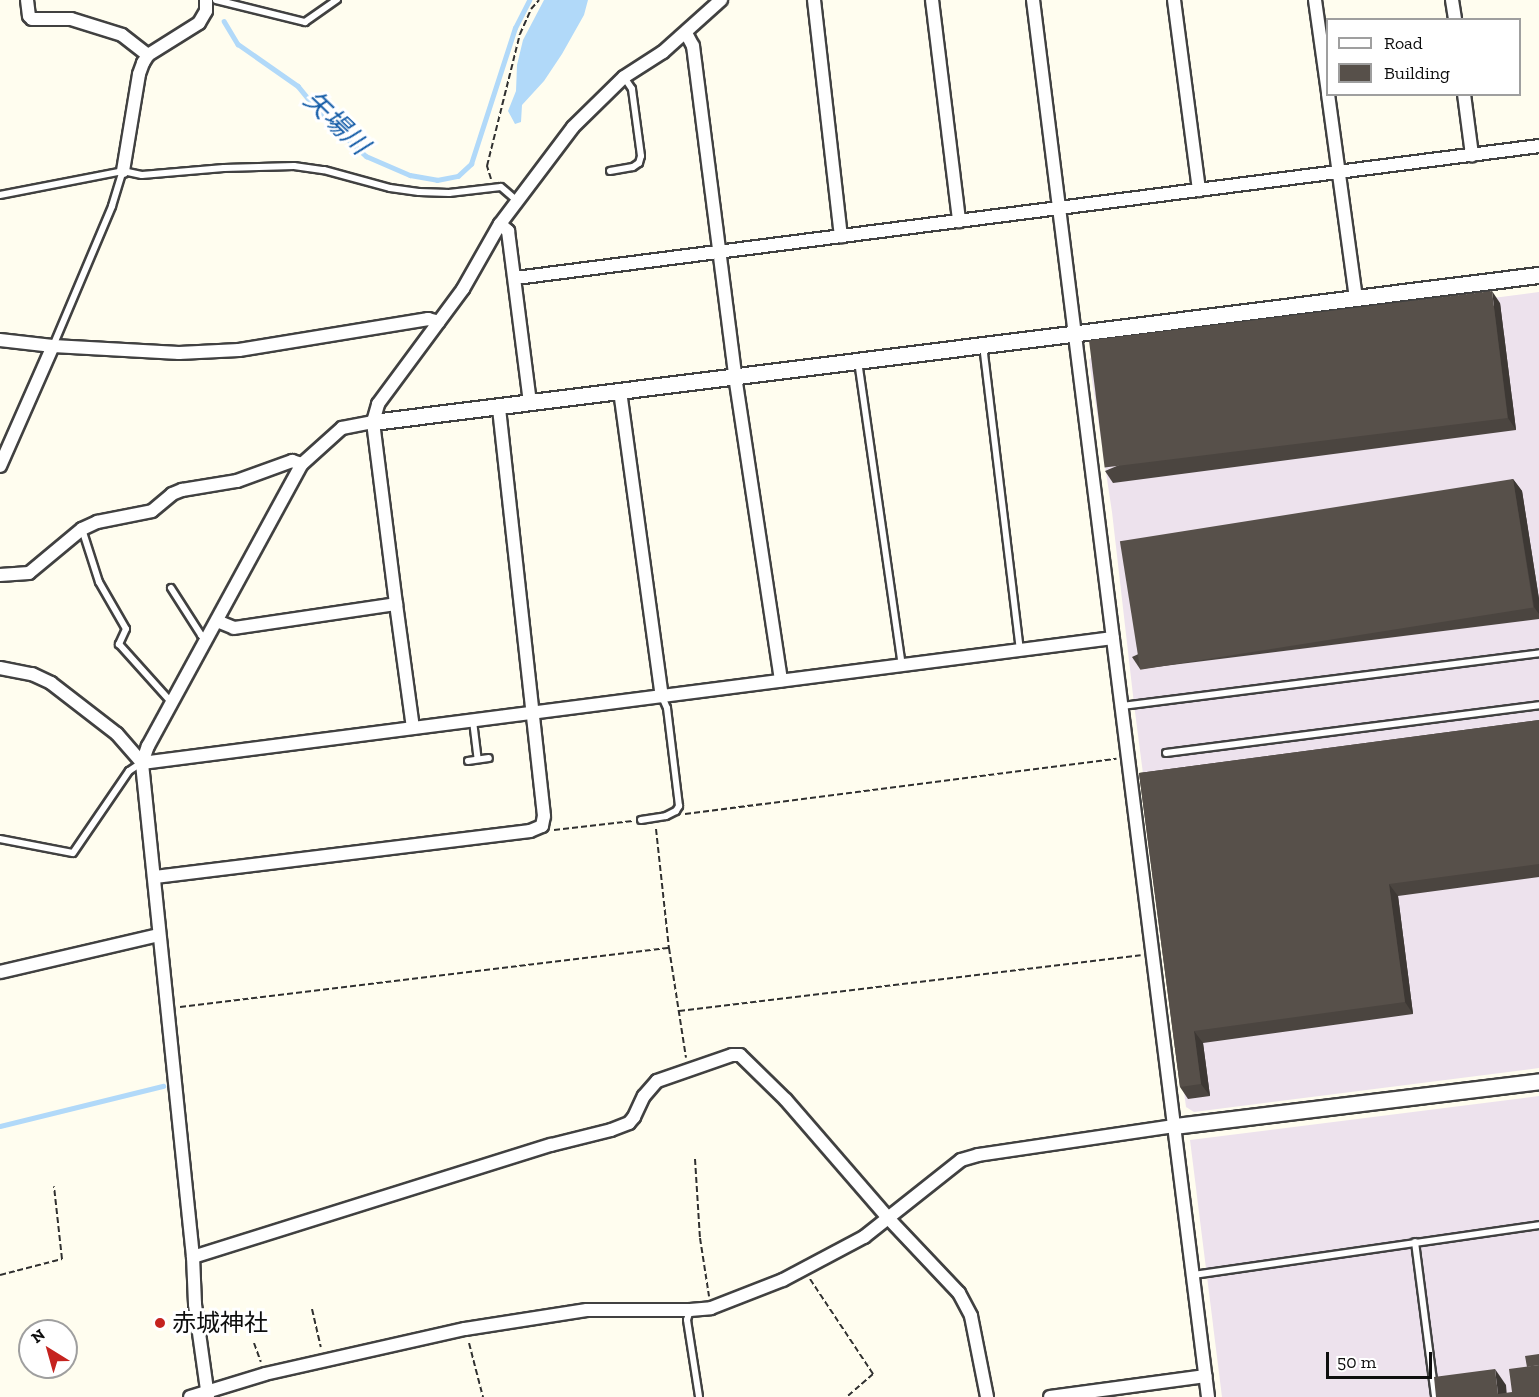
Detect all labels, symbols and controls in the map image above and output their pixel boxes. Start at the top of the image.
legend [1326,18,1521,96]
text: Road [1384,32,1423,54]
text: Building [1384,62,1450,84]
water label: 矢場川 [297,85,375,161]
place label: 赤城神社 [172,1309,268,1337]
marker: 赤城神社 [153,1316,167,1330]
north arrow [18,1319,78,1379]
text: N [27,1325,49,1347]
scale bar [1329,1340,1436,1378]
text: 50 m [1337,1351,1376,1373]

